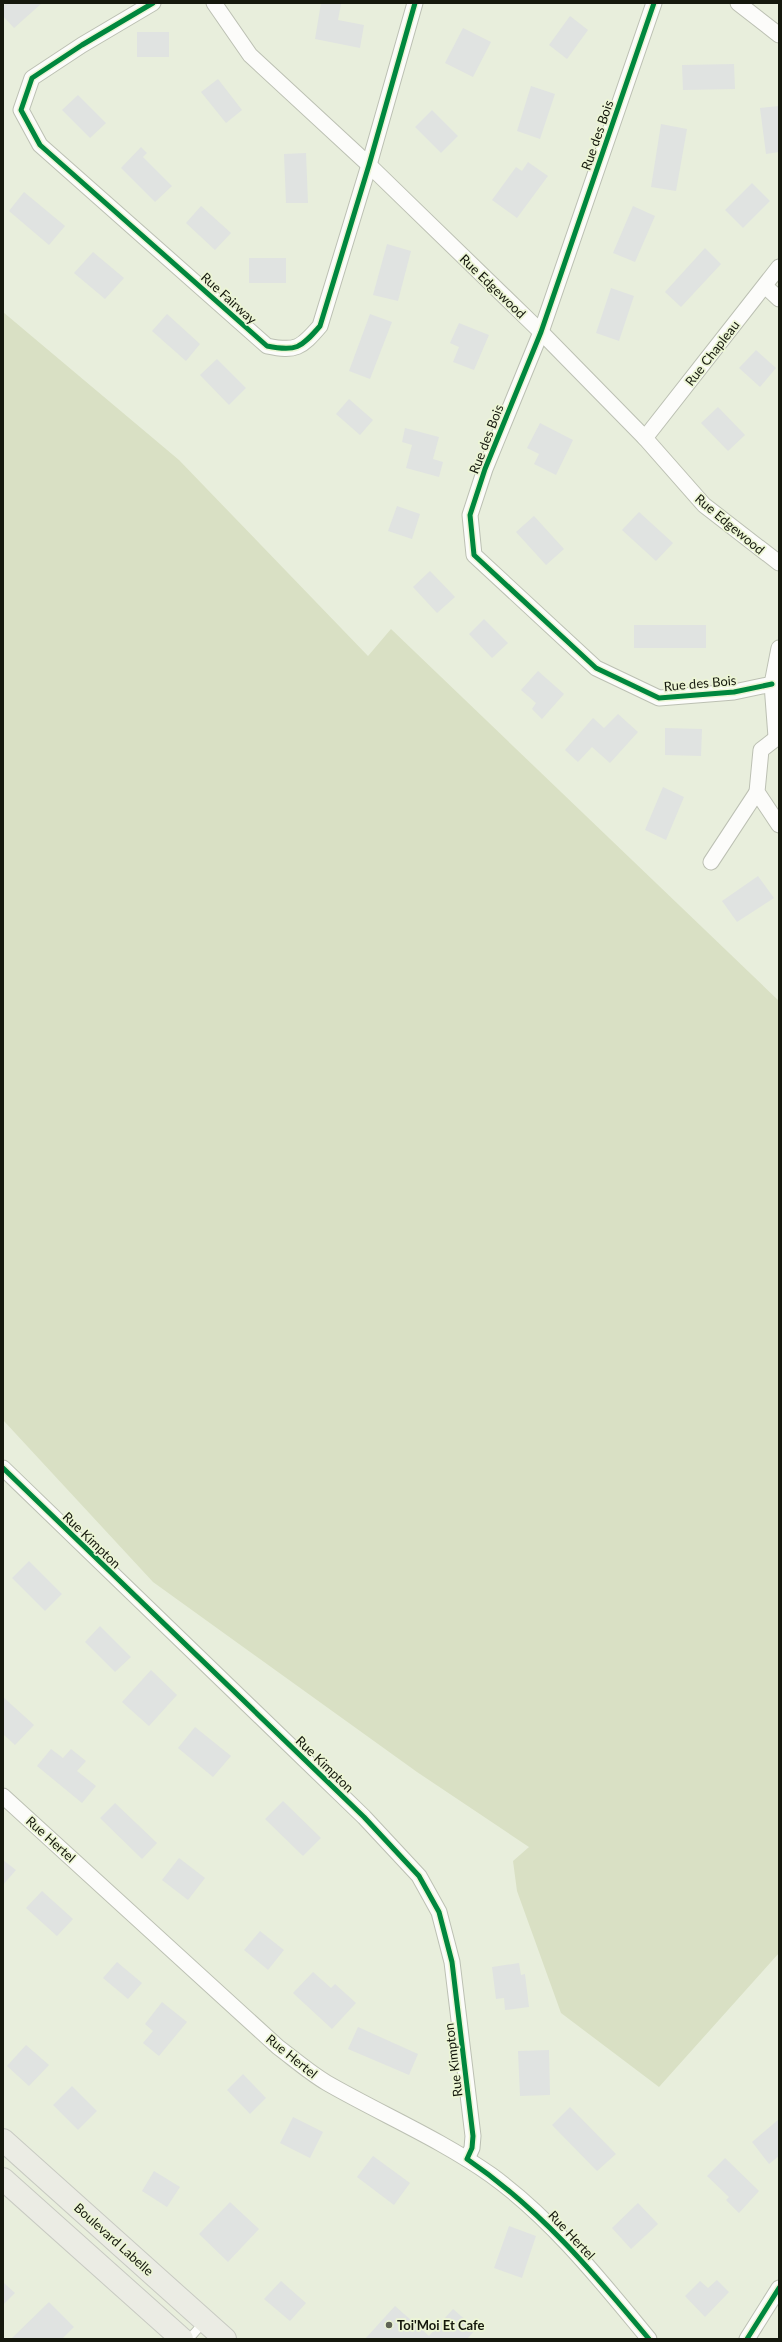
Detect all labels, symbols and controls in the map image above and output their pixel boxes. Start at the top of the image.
street label: Rue des Bois [578,98,617,172]
street label: Rue Edgewood [457,251,529,321]
street label: Rue Fairway [198,269,260,327]
street label: Rue Chapleau [681,317,743,389]
street label: Rue des Bois [465,402,507,476]
street label: Rue Edgewood [692,490,768,558]
street label: Rue des Bois [663,672,737,694]
street label: Rue Kimpton [60,1508,124,1572]
street label: Rue Kimpton [293,1732,357,1796]
street label: Rue Hertel [23,1813,79,1865]
street label: Rue Kimpton [441,2022,465,2098]
street label: Rue Hertel [263,2031,321,2081]
street label: Boulevard Labelle [71,2199,157,2279]
street label: Rue Hertel [545,2207,599,2263]
place label: Toi'Moi Et Cafe [397,2317,485,2333]
marker: Toi'Moi Et Cafe [384,2320,394,2330]

